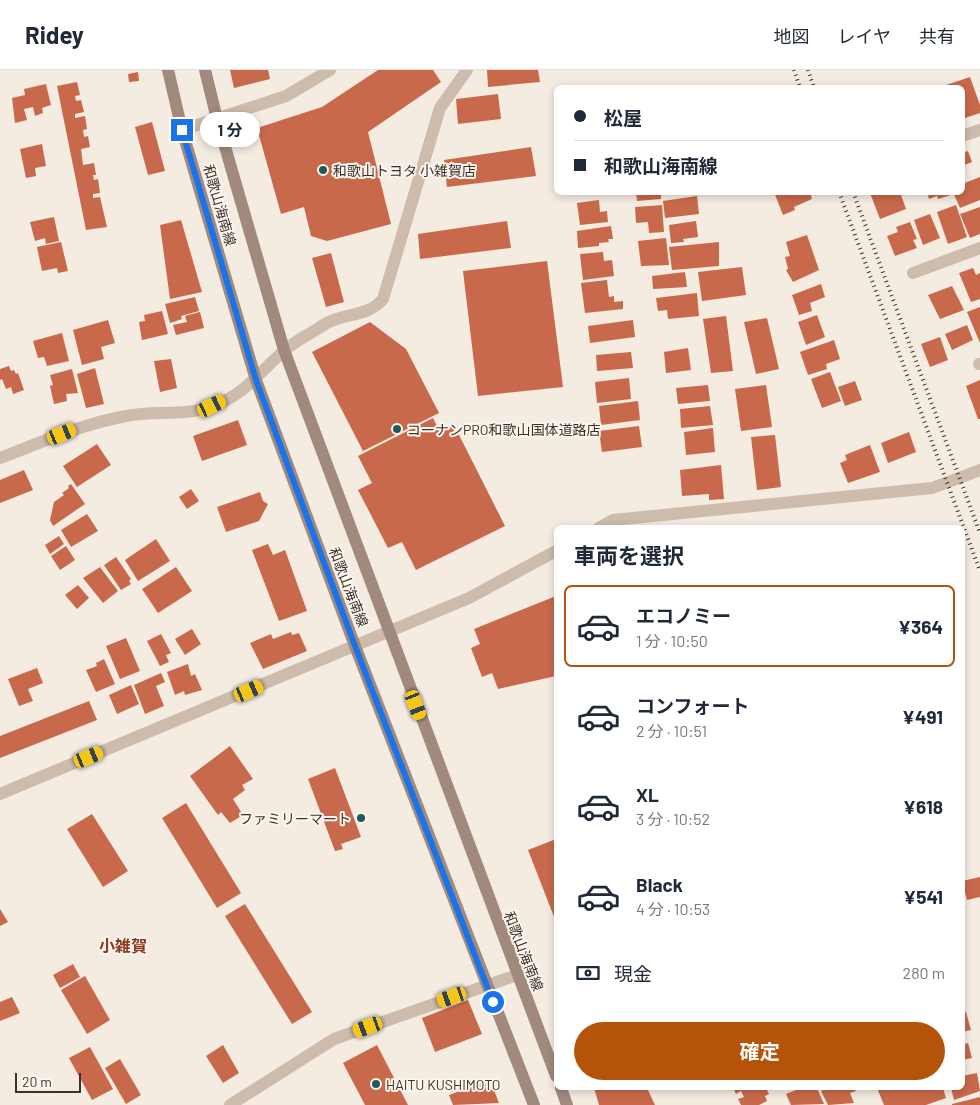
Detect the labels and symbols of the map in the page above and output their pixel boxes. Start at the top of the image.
callout: 1 分 [200,112,260,148]
route end [171,119,193,141]
street label: 和歌山海南線 [200,162,240,248]
place label: 和歌山トヨタ 小雑賀店 [333,162,476,179]
marker: 和歌山トヨタ 小雑賀店 [317,164,329,176]
car [195,393,228,419]
car [45,421,78,447]
place label: コーナンPRO和歌山国体道路店 [407,421,601,438]
marker: コーナンPRO和歌山国体道路店 [391,423,403,435]
street label: 和歌山海南線 [326,545,372,629]
car [232,678,265,704]
car [403,688,428,722]
car [72,744,105,770]
place label: ファミリーマート [239,810,351,827]
marker: ファミリーマート [355,812,367,824]
street label: 和歌山海南線 [501,909,547,993]
district label: 小雑賀 [99,936,147,955]
car [435,985,468,1009]
route start [482,991,504,1013]
car [351,1015,384,1039]
scale bar [15,1070,81,1093]
place label: HAITU KUSHIMOTO [386,1076,500,1093]
marker: HAITU KUSHIMOTO [370,1078,382,1090]

